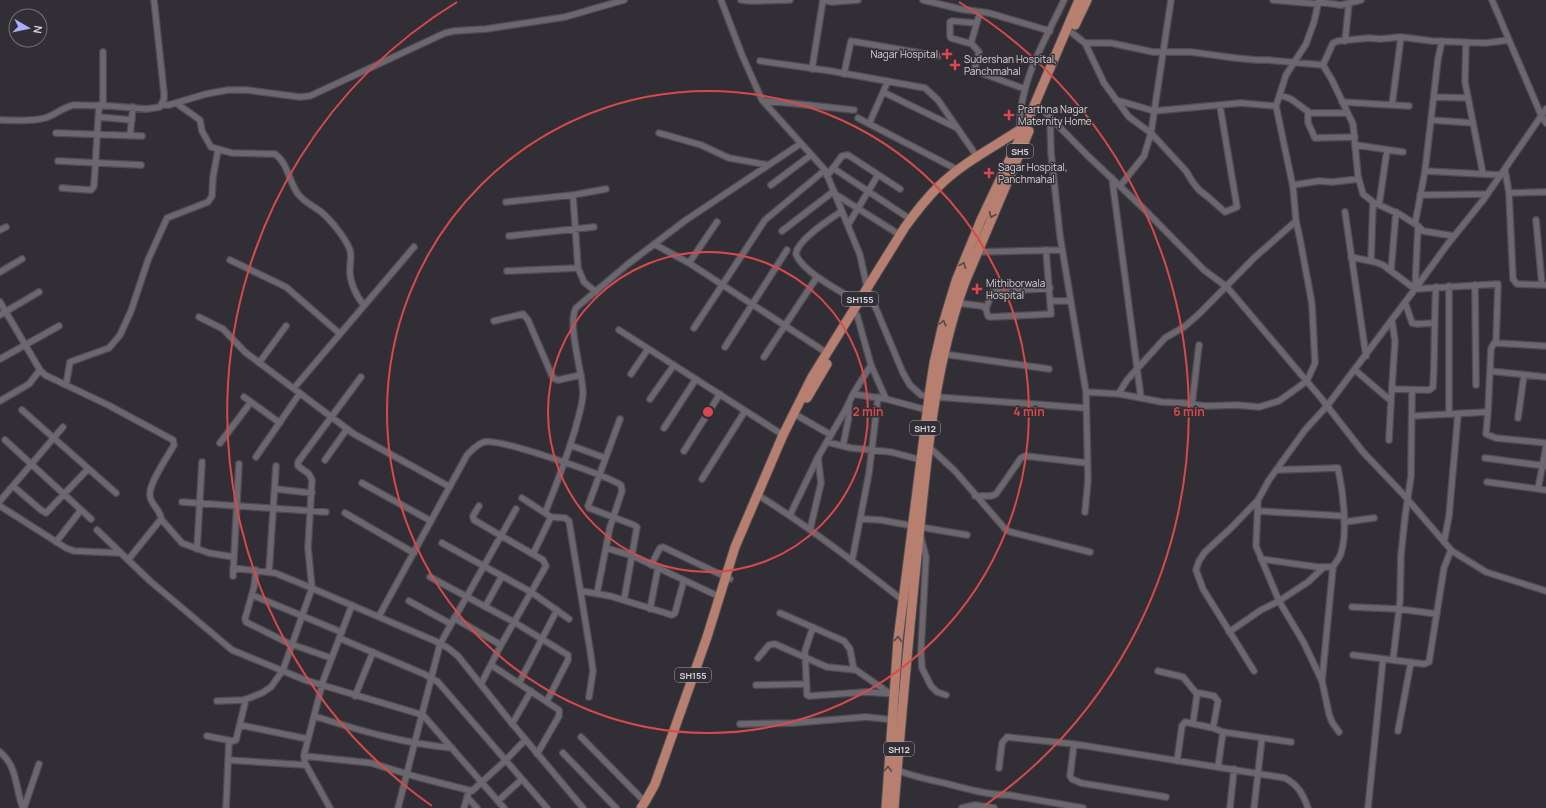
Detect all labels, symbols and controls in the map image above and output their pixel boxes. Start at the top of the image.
north arrow [8,8,48,48]
text: N [30,25,46,35]
place label: Nagar Hospital [870,47,938,61]
marker: Nagar Hospital [941,48,953,60]
place label: Sudershan Hospital, Panchmahal [964,52,1057,78]
marker: Sudershan Hospital, Panchmahal [949,59,961,71]
place label: Prarthna Nagar Maternity Home [1018,102,1092,128]
marker: Prarthna Nagar Maternity Home [1003,109,1015,121]
road number: SH5 [1007,144,1033,158]
place label: Sagar Hospital, Panchmahal [998,160,1068,186]
marker: Sagar Hospital, Panchmahal [983,167,995,179]
one-way arrow [989,211,997,219]
one-way arrow [958,262,966,269]
place label: Mithiborwala Hospital [986,276,1045,302]
marker: Mithiborwala Hospital [971,283,983,295]
road number: SH155 [842,292,878,306]
one-way arrow [938,320,947,327]
text: 2 min [852,403,884,420]
text: 4 min [1013,403,1045,420]
text: 6 min [1173,403,1205,420]
centre of rings [701,405,715,419]
road number: SH12 [910,421,940,435]
one-way arrow [893,636,902,643]
road number: SH155 [675,668,711,682]
road number: SH12 [884,742,914,756]
one-way arrow [884,766,893,772]

